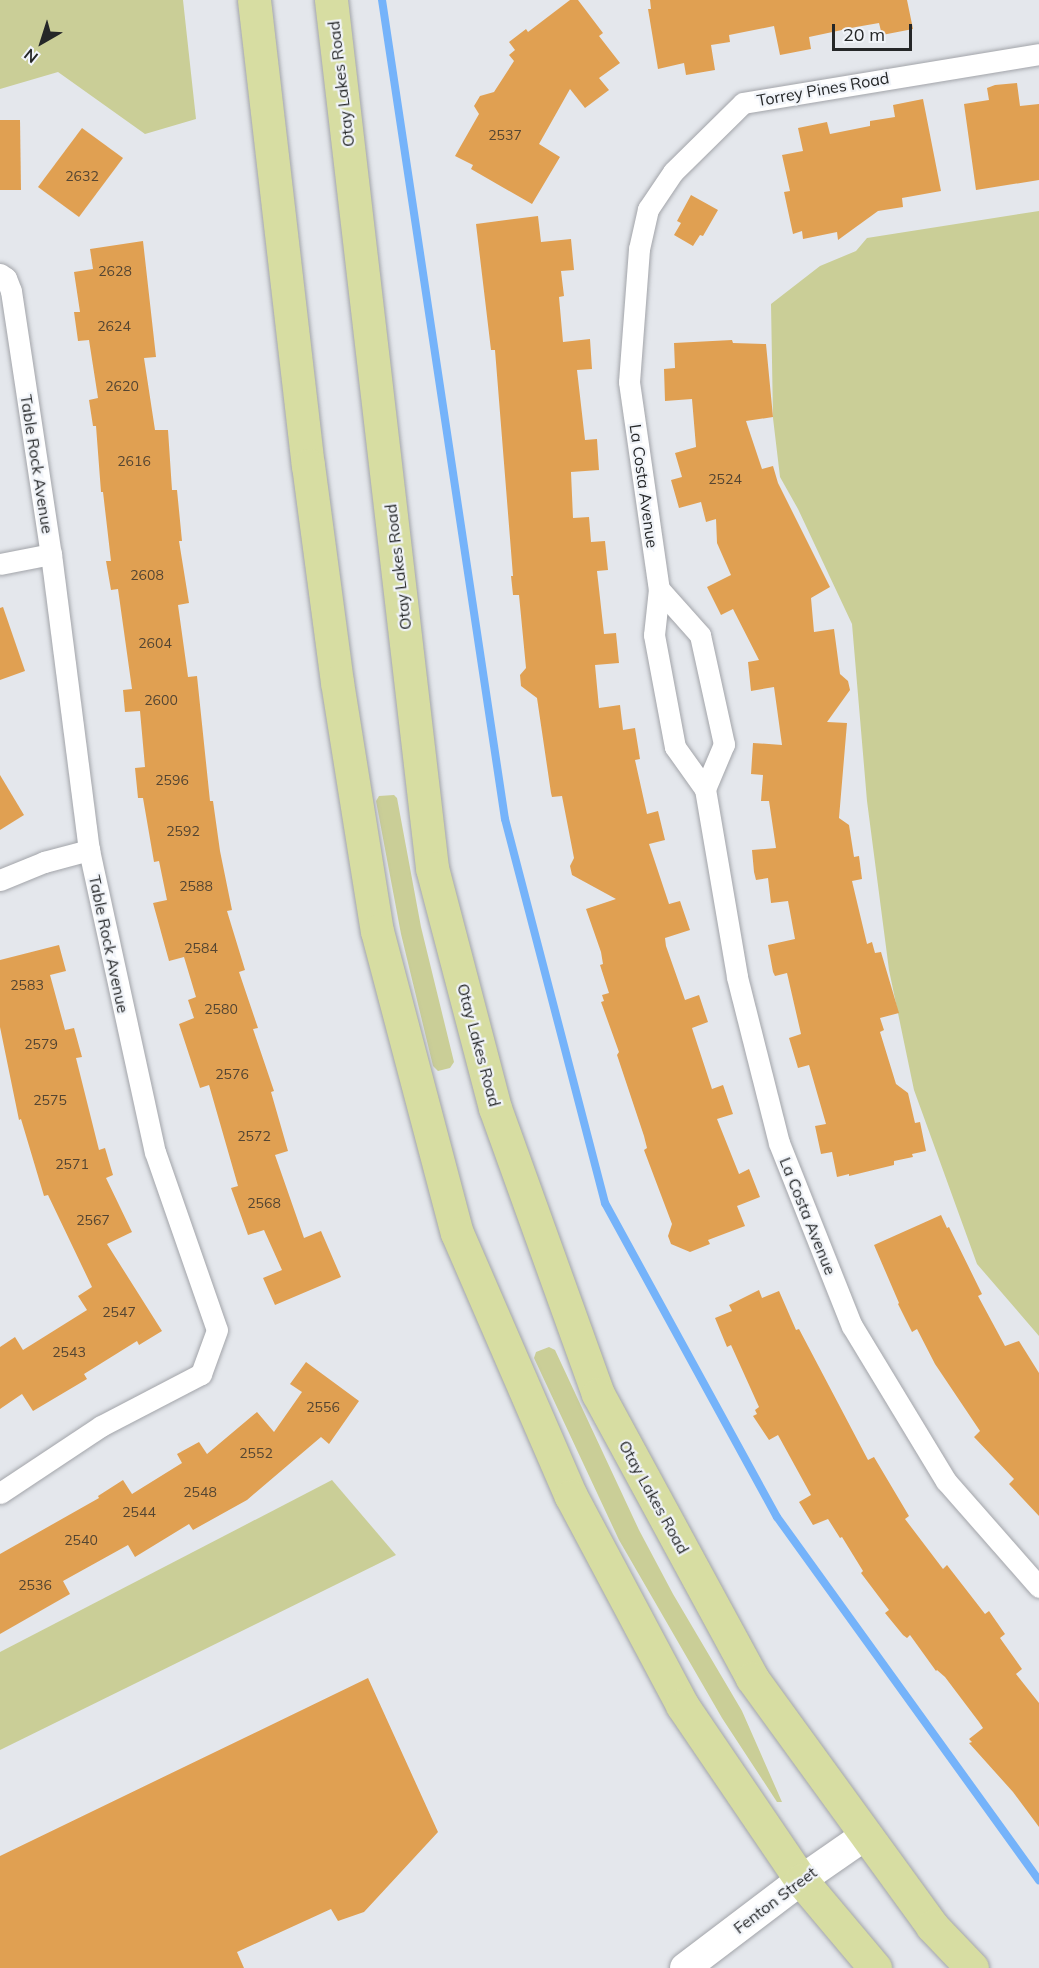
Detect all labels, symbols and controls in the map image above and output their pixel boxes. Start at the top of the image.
north arrow [12,12,72,72]
scale bar [835,12,914,50]
street label: Otay Lakes Road [324,20,358,148]
text: 20 m [843,23,885,46]
text: N [20,44,42,68]
street label: Torrey Pines Road [755,68,891,110]
house number: 2537 [488,127,522,143]
house number: 2632 [65,168,99,184]
house number: 2628 [98,263,132,279]
house number: 2624 [97,318,131,334]
house number: 2620 [105,378,139,394]
street label: Table Rock Avenue [17,393,57,535]
street label: La Costa Avenue [626,423,662,549]
house number: 2616 [117,453,151,469]
house number: 2524 [708,471,742,487]
street label: Otay Lakes Road [381,503,415,631]
house number: 2608 [130,567,164,583]
house number: 2604 [138,635,172,651]
house number: 2600 [144,692,178,708]
house number: 2596 [155,772,189,788]
house number: 2592 [166,823,200,839]
street label: Table Rock Avenue [85,873,133,1015]
house number: 2588 [179,878,213,894]
house number: 2584 [184,940,218,956]
house number: 2583 [10,977,44,993]
street label: Otay Lakes Road [453,981,505,1109]
house number: 2580 [204,1001,238,1017]
house number: 2579 [24,1036,58,1052]
house number: 2576 [215,1066,249,1082]
house number: 2575 [33,1092,67,1108]
house number: 2572 [237,1128,271,1144]
street label: La Costa Avenue [776,1154,840,1278]
house number: 2571 [55,1156,89,1172]
house number: 2568 [247,1195,281,1211]
house number: 2567 [76,1212,110,1228]
house number: 2547 [102,1304,136,1320]
house number: 2543 [52,1344,86,1360]
house number: 2556 [306,1399,340,1415]
street label: Otay Lakes Road [615,1437,693,1557]
house number: 2552 [239,1445,273,1461]
house number: 2548 [183,1484,217,1500]
house number: 2544 [122,1504,156,1520]
house number: 2540 [64,1532,98,1548]
house number: 2536 [18,1577,52,1593]
street label: Fenton Street [730,1862,820,1938]

